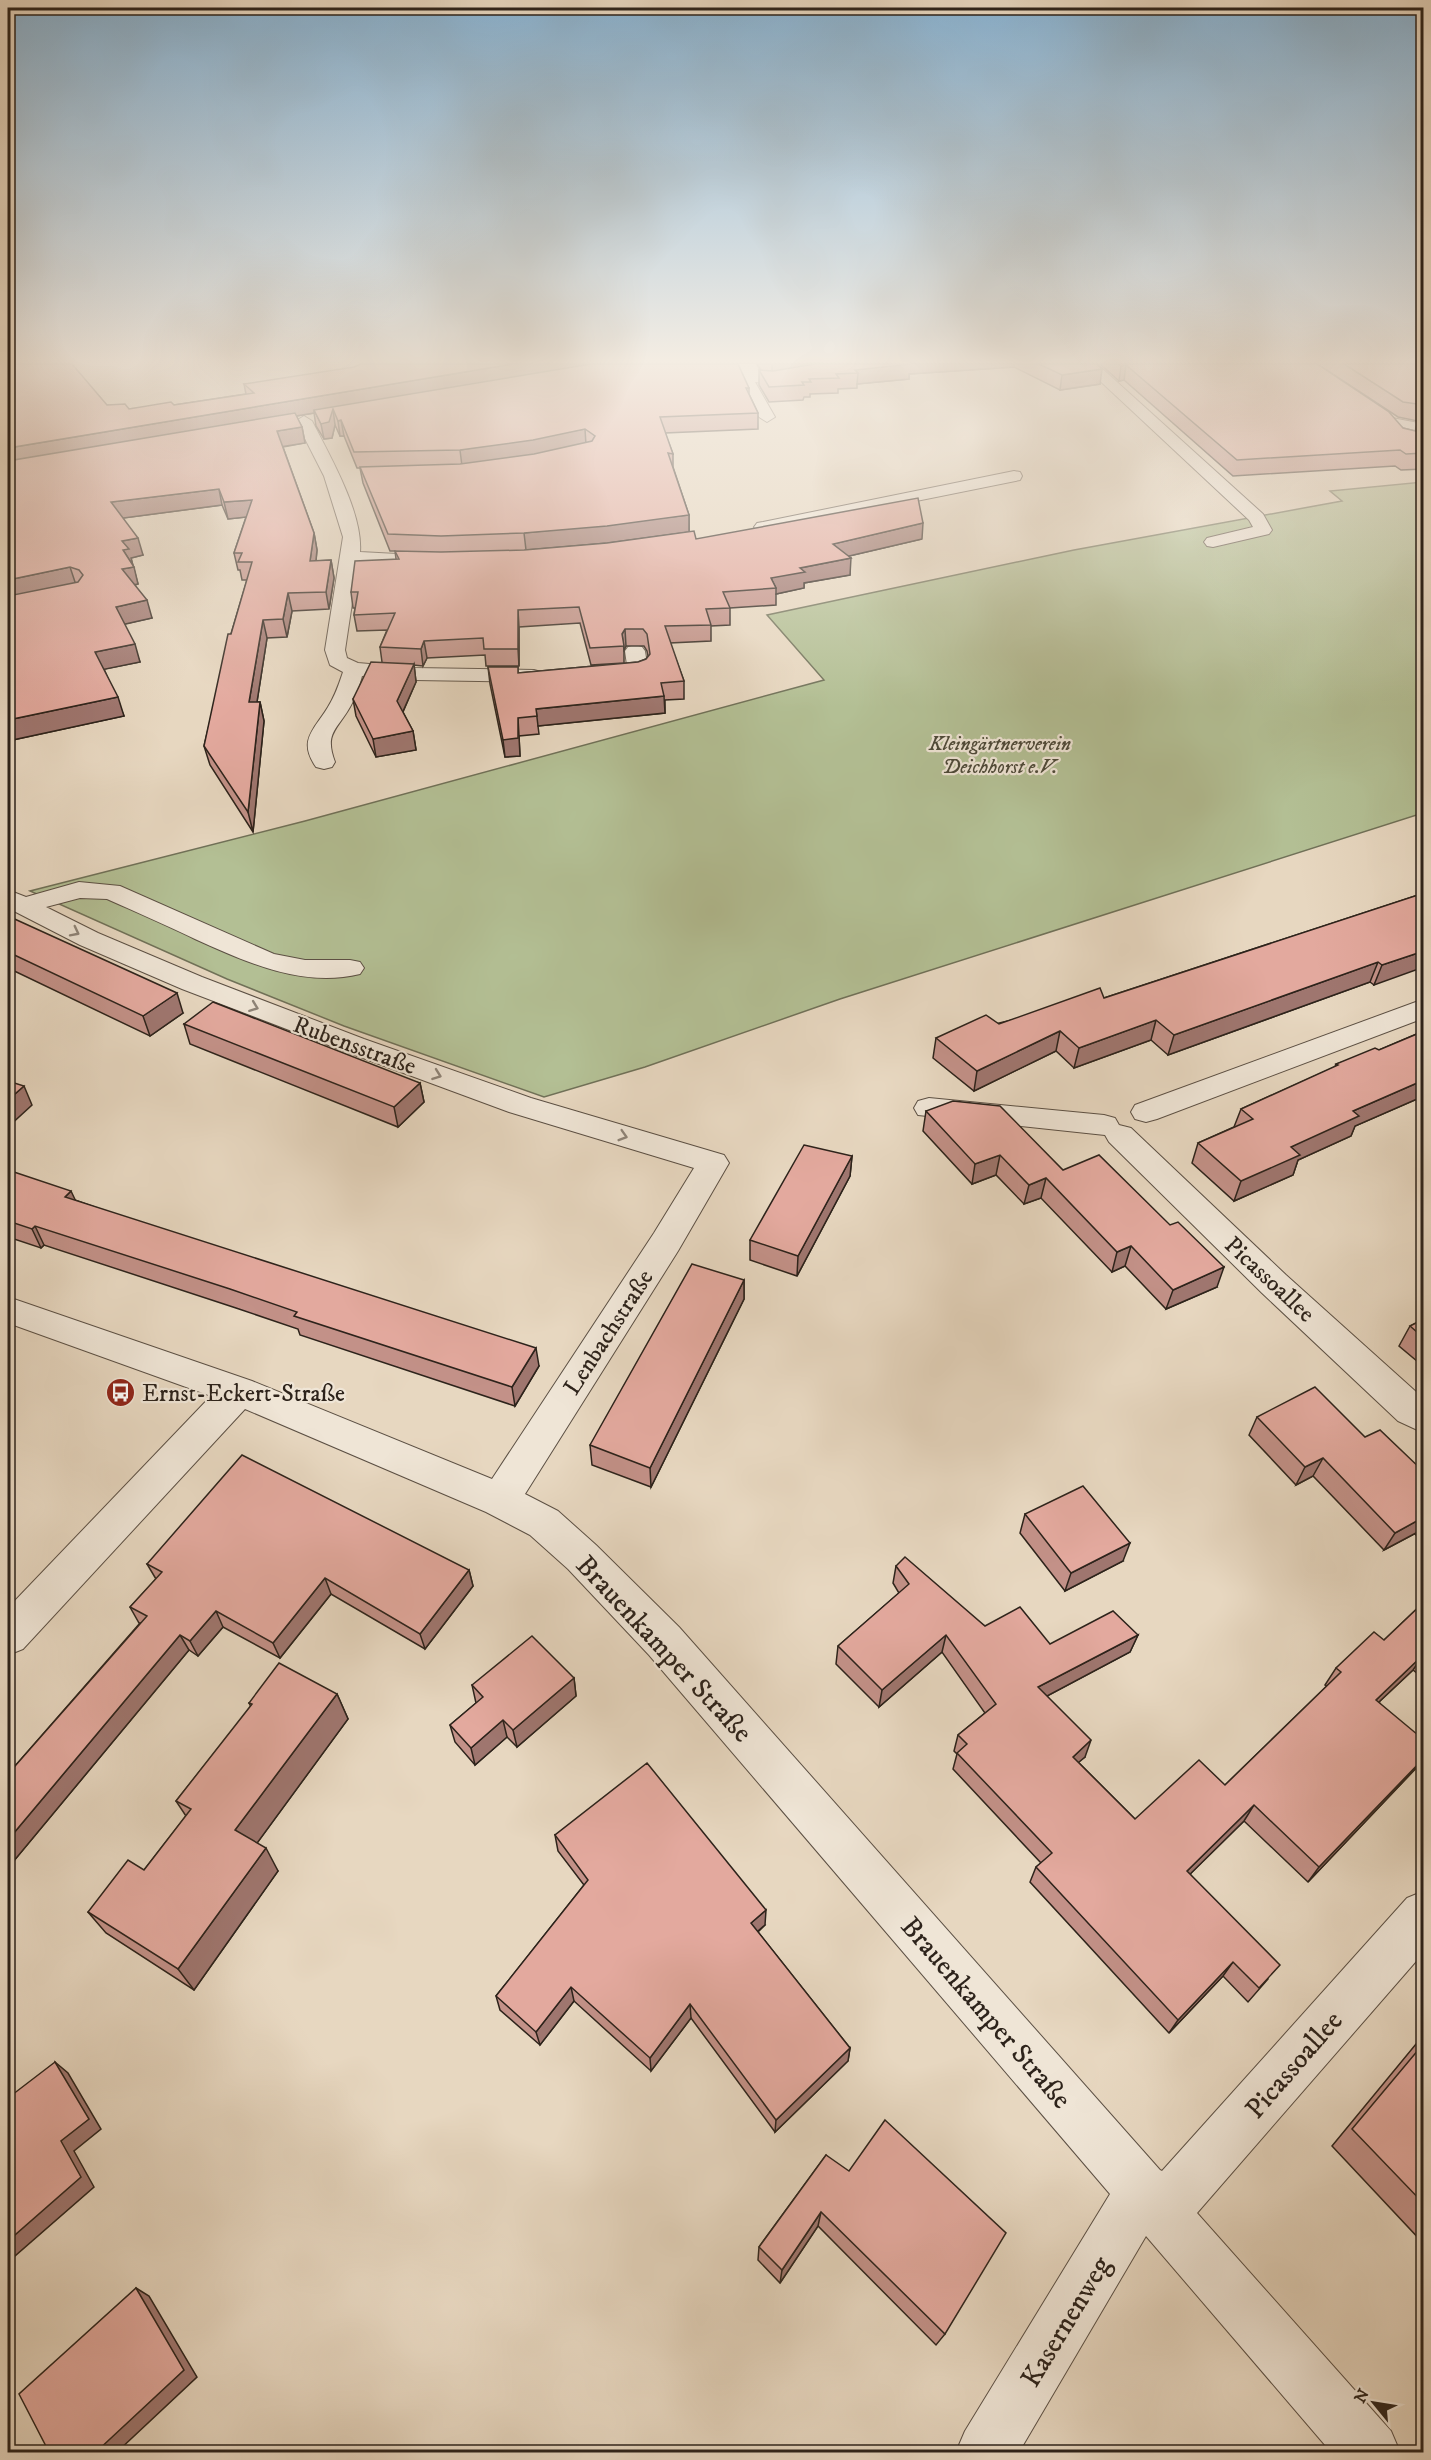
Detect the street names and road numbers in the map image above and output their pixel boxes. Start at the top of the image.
street label: Rubensstraße [289,1010,420,1082]
street label: Picassoallee [1218,1230,1321,1329]
street label: Lenbachstraße [557,1264,661,1401]
street label: Brauenkamper Straße [568,1548,760,1750]
street label: Brauenkamper Straße [893,1910,1079,2116]
street label: Picassoallee [1238,2004,1350,2126]
street label: Kasernenweg [1014,2250,1119,2394]

